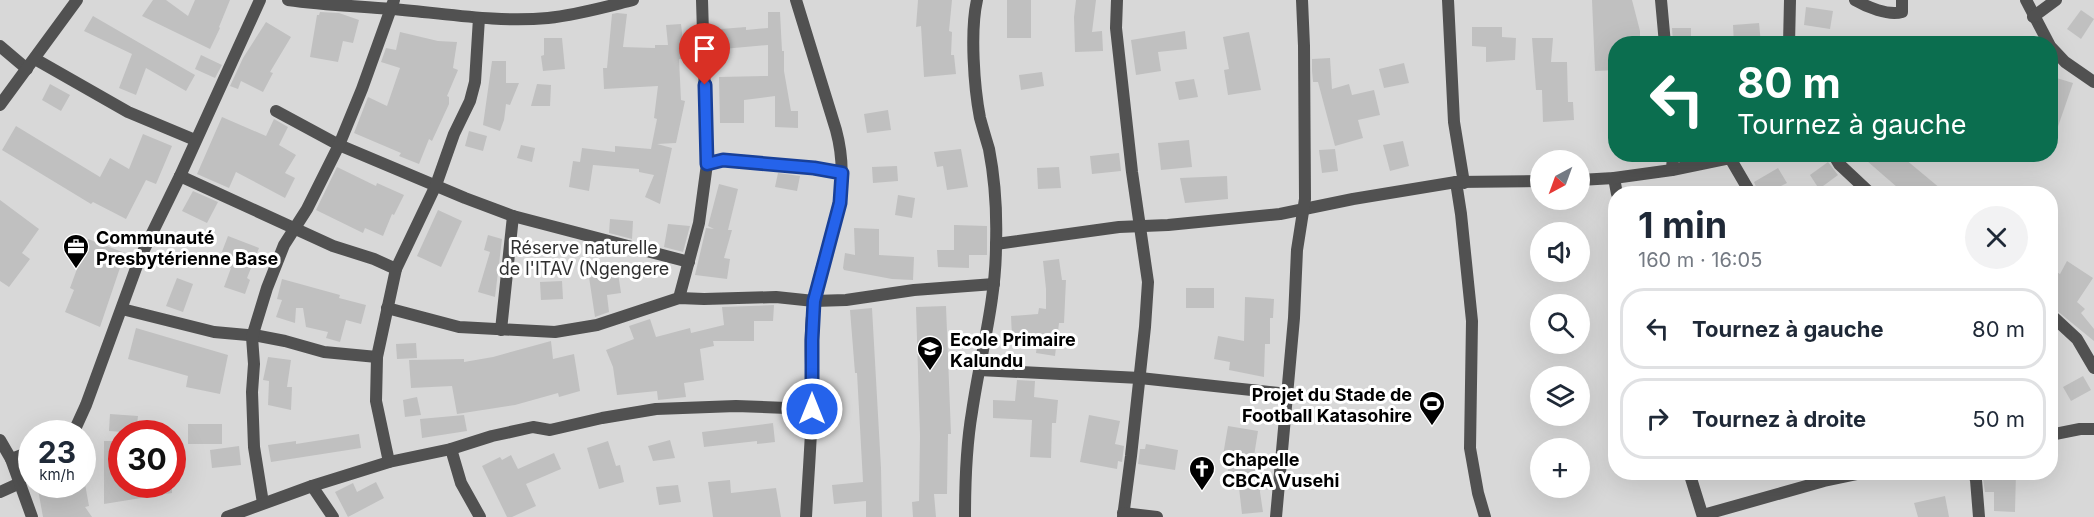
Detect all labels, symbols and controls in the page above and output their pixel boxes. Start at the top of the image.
pin [679,23,730,85]
icon: arrive [688,32,721,65]
text: 80 m [1737,57,1841,108]
icon: left [1638,60,1716,138]
text: Tournez à gauche [1737,108,1966,141]
north arrow [1530,150,1590,210]
map controls [1530,150,1590,498]
text: 1 min [1638,203,1727,247]
button: close [1965,206,2028,269]
button: sound [1530,222,1590,282]
place label: Communauté Presbytérienne Base [96,227,279,269]
office icon: Communauté Presbytérienne Base [61,232,91,270]
park label: Réserve naturelle de l'ITAV (Ngengere [499,237,669,279]
text: 160 m · 16:05 [1638,248,1762,272]
button: search [1530,294,1590,354]
icon: left [1641,312,1674,345]
text: Tournez à gauche [1692,316,1884,342]
text: 80 m [1972,316,2025,342]
place label: Ecole Primaire Kalundu [950,329,1076,371]
school or university icon: Ecole Primaire Kalundu [915,334,945,372]
button: layers [1530,366,1590,426]
position arrow [780,377,844,441]
place label: Projet du Stade de Football Katasohire [1242,384,1412,426]
sports icon: Projet du Stade de Football Katasohire [1417,389,1447,427]
icon: right [1641,402,1674,435]
text: Tournez à droite [1692,406,1866,432]
text: 50 m [1972,406,2025,432]
speed limit sign: 30 [108,420,186,498]
text: 23 [38,434,76,470]
button: + [1530,438,1590,498]
place label: Chapelle CBCA Vusehi [1222,449,1339,491]
church icon: Chapelle CBCA Vusehi [1187,454,1217,492]
text: km/h [39,465,75,484]

